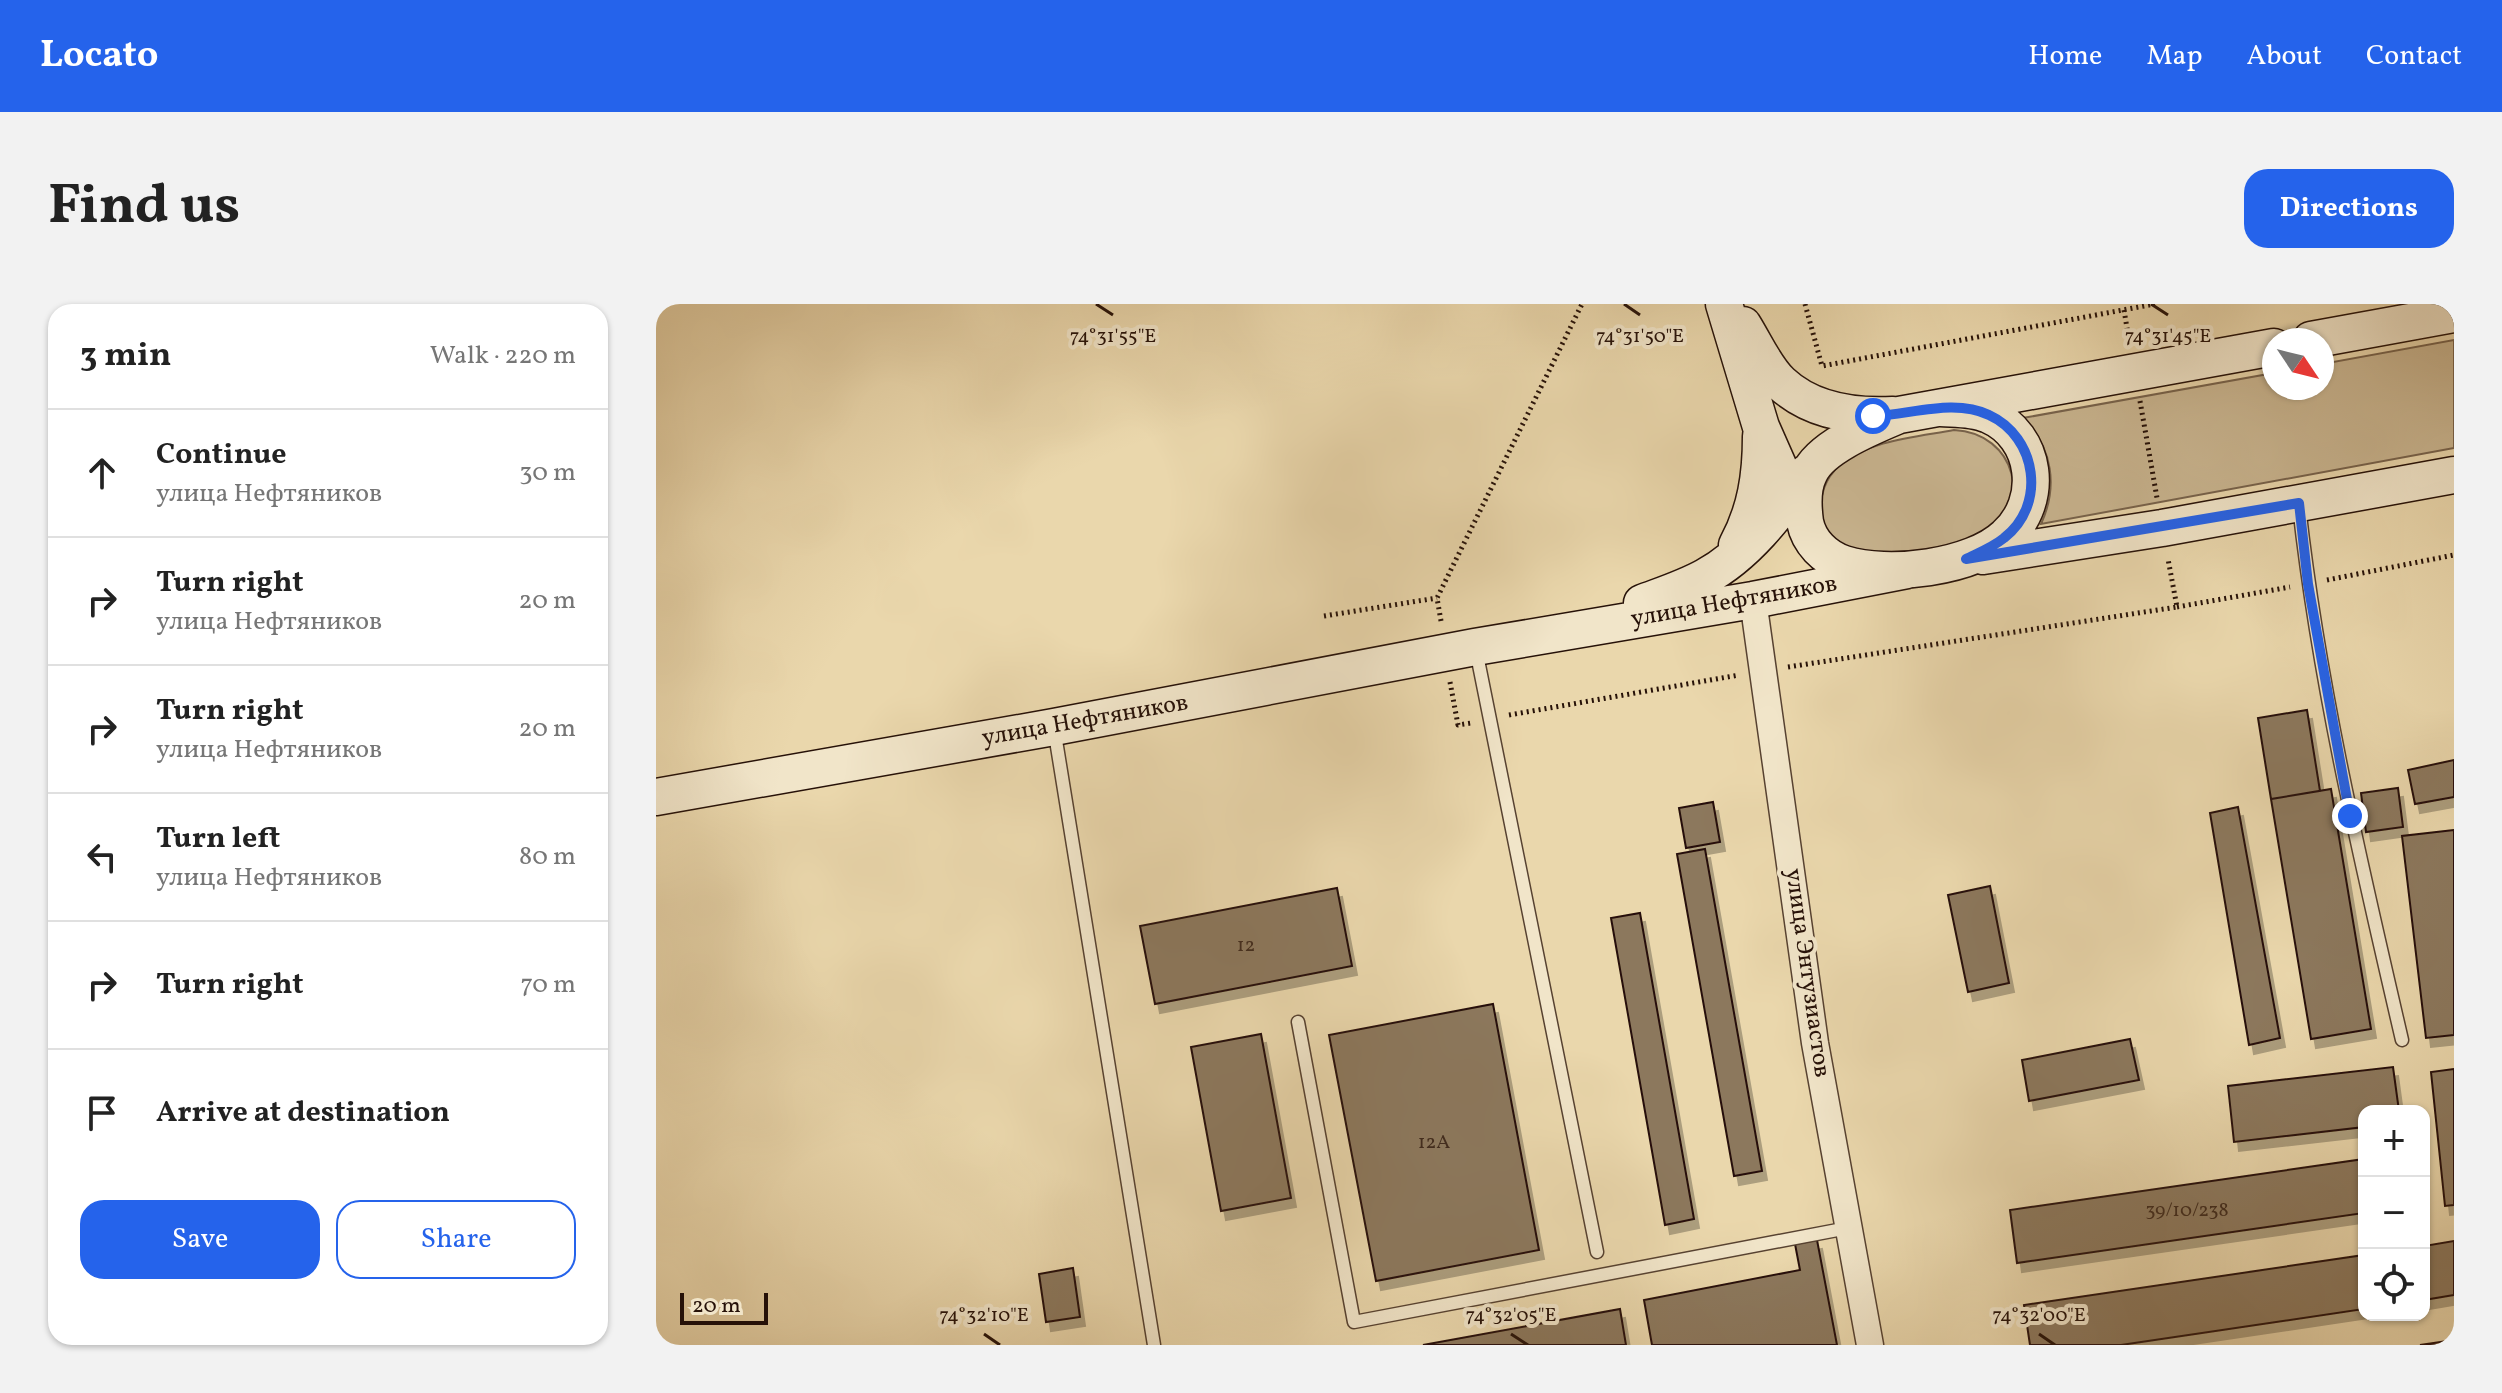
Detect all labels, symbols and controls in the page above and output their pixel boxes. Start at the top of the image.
text: Locato [40,30,158,83]
text: Home [2028,37,2102,76]
text: Map [2146,37,2202,76]
text: About [2246,37,2322,76]
text: Contact [2366,37,2462,76]
text: Find us [48,169,240,247]
button: Directions [2244,169,2454,248]
text: 74°31'55"E [1070,323,1156,351]
text: 74°31'50"E [1596,323,1684,351]
text: 74°31'45"E [2125,323,2211,351]
north arrow [2262,328,2334,400]
text: 3 min [80,333,171,380]
text: Walk · 220 m [430,338,576,374]
route start [1855,398,1891,434]
text: Continue [156,434,287,476]
icon: ahead [80,451,124,495]
text: 30 m [519,455,576,491]
text: улица Нефтяников [156,476,382,512]
text: Turn right [156,562,304,604]
street label: улица Нефтяников [1628,567,1840,637]
icon: right [80,579,124,623]
text: 20 m [518,583,576,619]
text: улица Нефтяников [156,604,382,640]
street label: улица Нефтяников [979,686,1191,756]
text: Turn right [156,690,304,732]
icon: right [80,707,124,751]
text: 20 m [518,711,576,747]
text: улица Нефтяников [156,732,382,768]
route end [2332,798,2368,834]
text: Turn left [156,818,280,860]
icon: left [80,835,124,879]
text: 80 m [519,839,576,875]
text: улица Нефтяников [156,860,382,896]
street label: улица Энтузиастов [1776,866,1838,1080]
house number: 12 [1237,932,1255,960]
icon: right [80,963,124,1007]
text: Turn right [156,964,304,1006]
text: 70 m [521,967,576,1003]
icon: arrive [80,1091,124,1135]
text: Arrive at destination [156,1092,450,1134]
map controls [2358,1105,2430,1321]
button: + [2358,1105,2430,1177]
house number: 12А [1418,1129,1450,1157]
button: − [2358,1177,2430,1249]
house number: 39/10/238 [2145,1197,2229,1225]
button: Save [80,1200,320,1279]
button: Share [336,1200,576,1279]
button: locate [2358,1249,2430,1321]
scale bar [680,1289,768,1325]
text: 20 m [692,1291,741,1322]
text: 74°32'10"E [939,1302,1029,1330]
text: 74°32'05"E [1466,1302,1557,1330]
text: 74°32'00"E [1992,1302,2086,1330]

